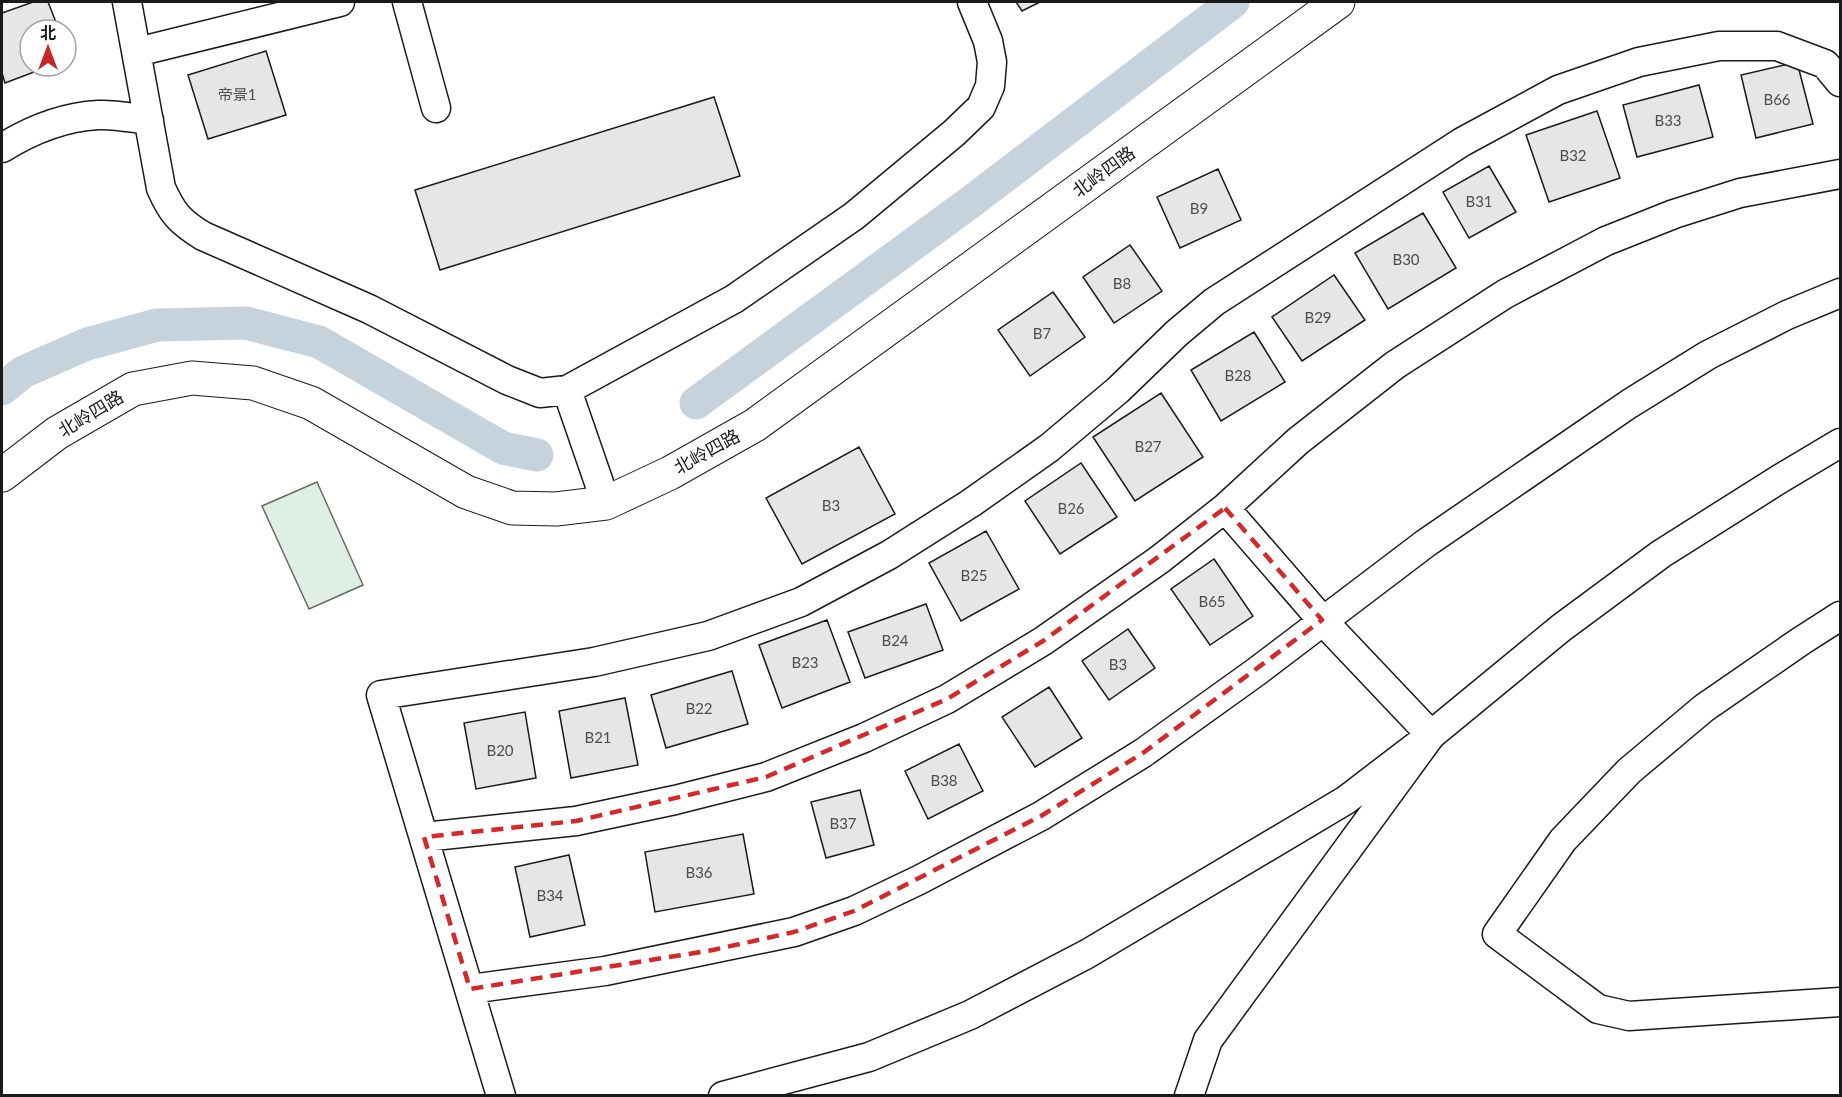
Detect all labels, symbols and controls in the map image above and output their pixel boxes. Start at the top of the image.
north arrow [18,18,78,78]
text: 北 [40,23,56,42]
house number: 帝景1 [218,85,256,103]
house number: B66 [1763,90,1791,108]
house number: B33 [1654,111,1682,129]
street label: 北岭四路 [1068,141,1139,201]
house number: B32 [1559,146,1587,164]
house number: B31 [1465,192,1493,210]
house number: B9 [1190,199,1208,217]
house number: B30 [1392,250,1420,268]
house number: B8 [1113,274,1131,292]
house number: B29 [1304,308,1332,326]
house number: B7 [1033,324,1051,342]
house number: B28 [1224,366,1252,384]
street label: 北岭四路 [54,385,127,441]
street label: 北岭四路 [670,424,743,478]
house number: B27 [1134,437,1162,455]
house number: B3 [822,496,840,514]
house number: B26 [1057,499,1085,517]
house number: B25 [960,566,988,584]
house number: B65 [1198,592,1226,610]
house number: B24 [881,631,909,649]
house number: B23 [791,653,819,671]
house number: B3 [1109,655,1127,673]
house number: B22 [685,699,713,717]
house number: B21 [584,728,612,746]
house number: B20 [486,741,514,759]
house number: B38 [930,771,958,789]
house number: B37 [829,814,857,832]
house number: B36 [685,863,713,881]
house number: B34 [536,886,564,904]

